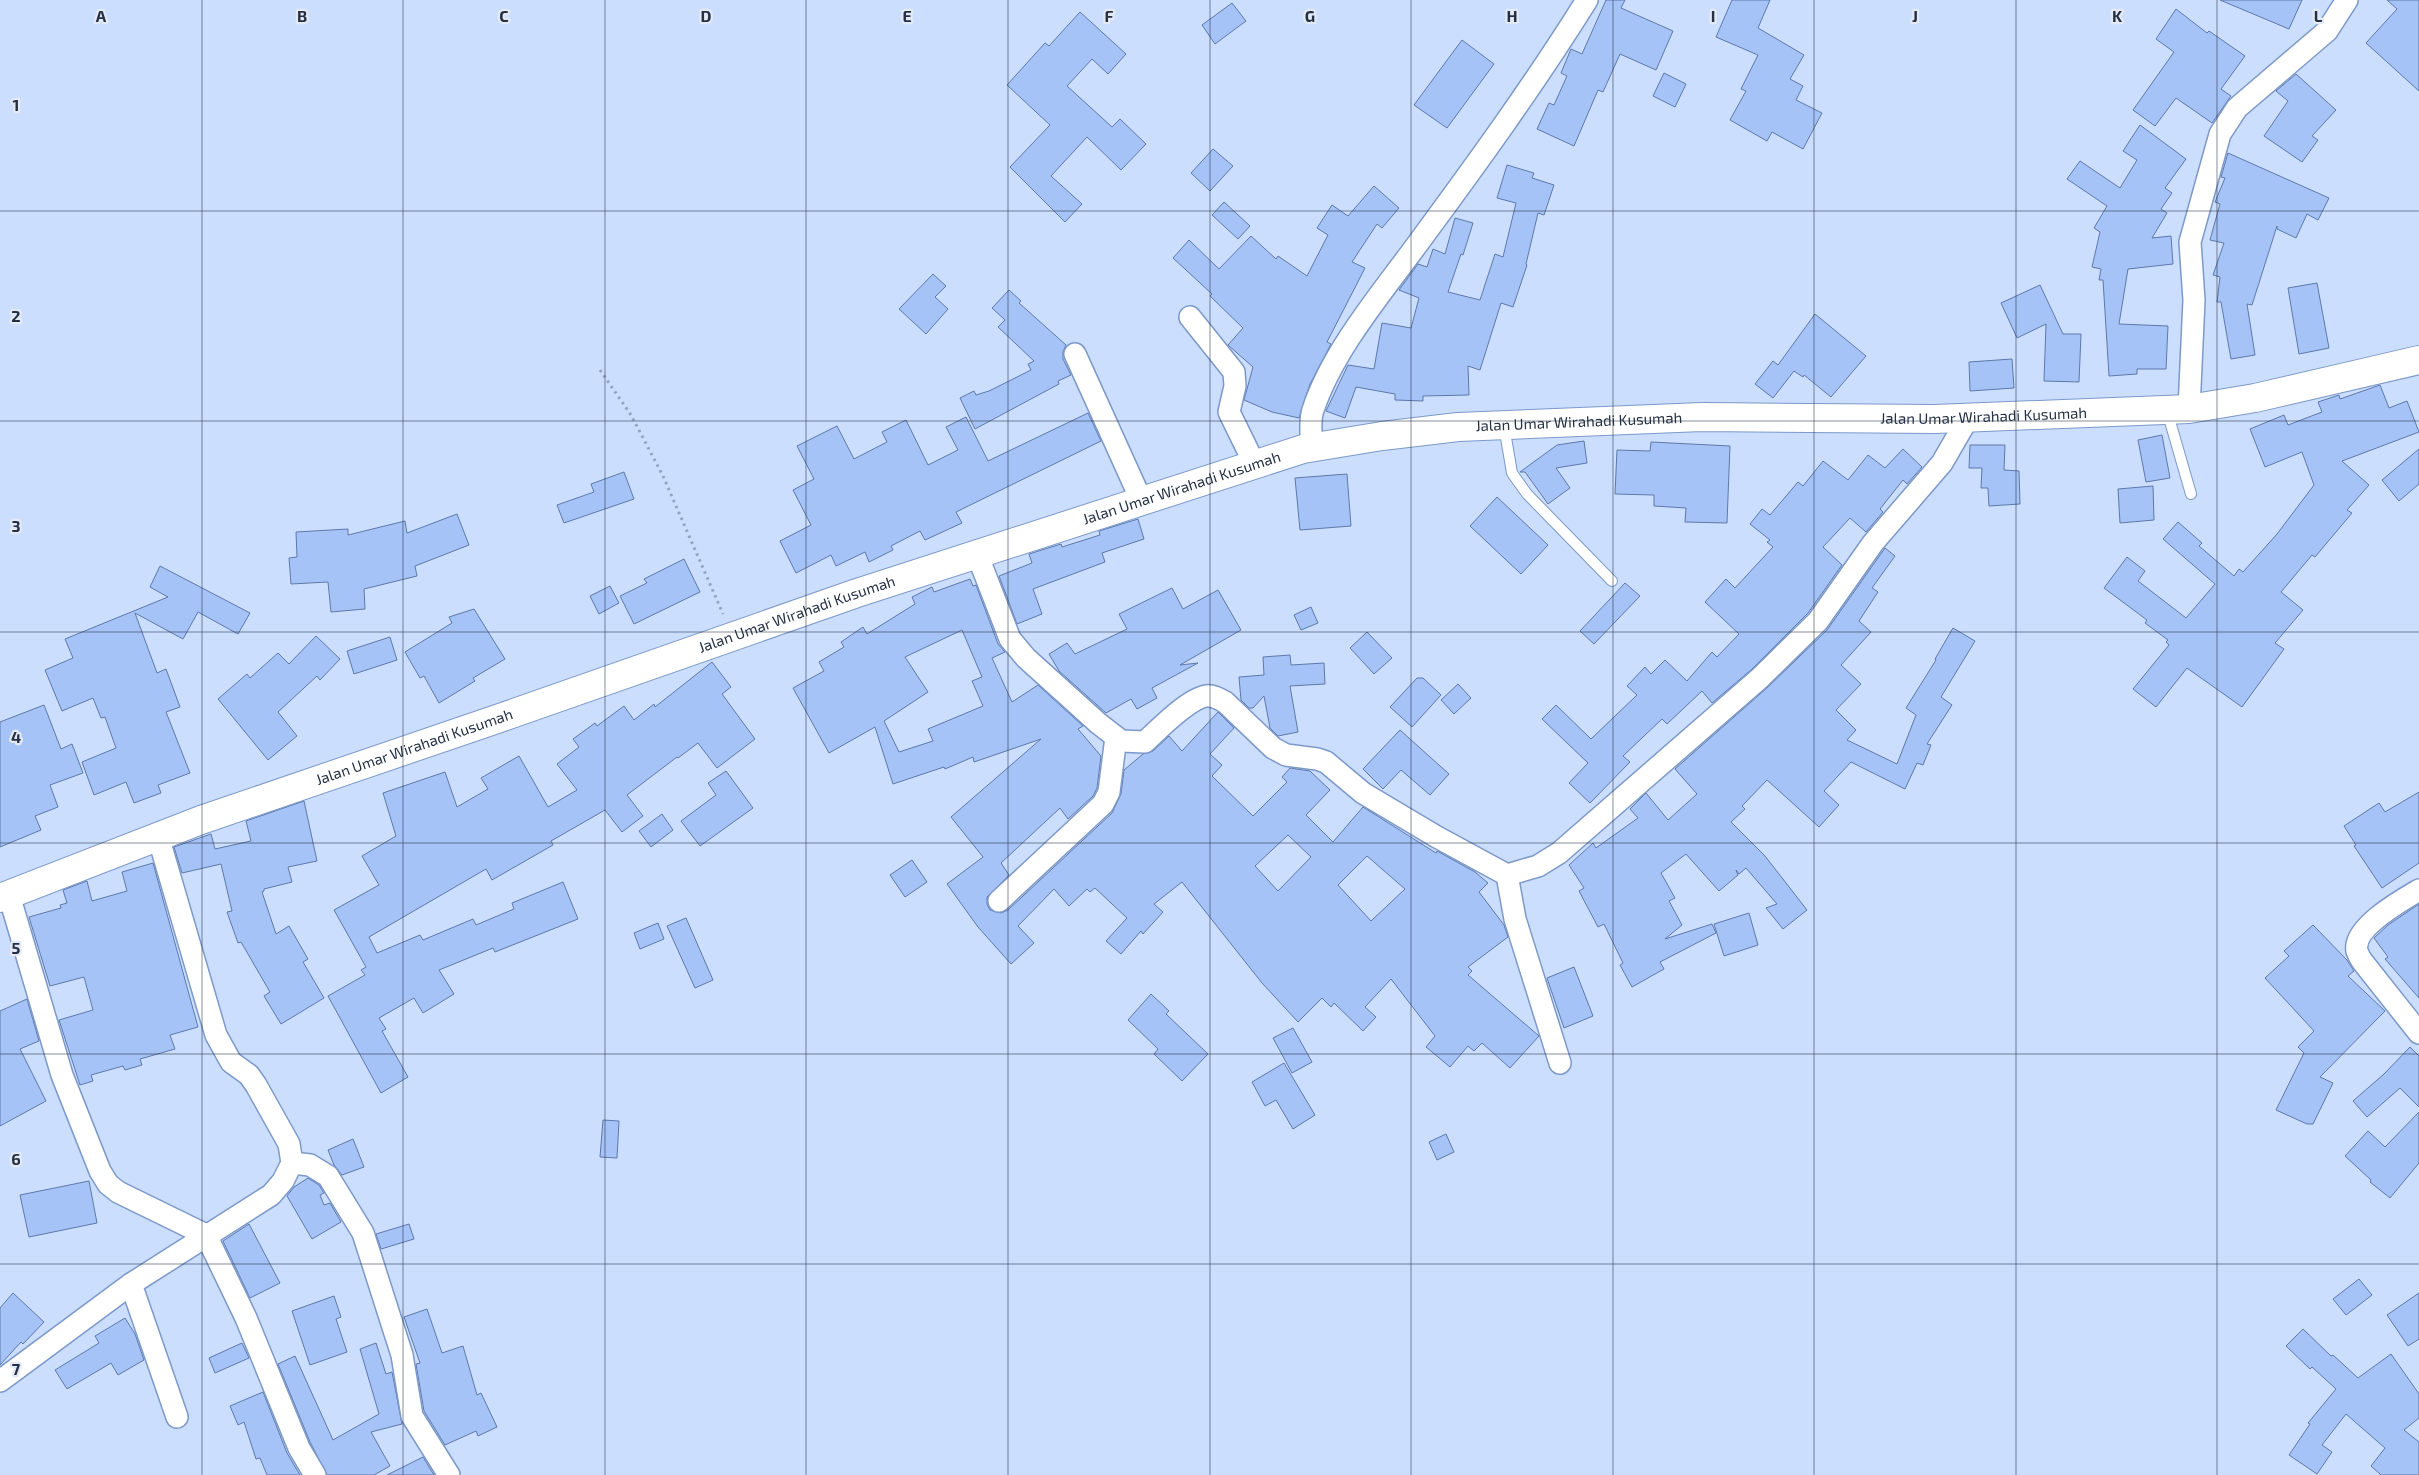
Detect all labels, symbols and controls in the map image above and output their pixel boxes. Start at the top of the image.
text: A [96,6,107,25]
text: B [297,6,307,25]
text: C [499,6,509,25]
text: D [701,6,712,25]
text: E [902,6,912,25]
text: F [1105,6,1114,25]
text: G [1305,6,1315,25]
text: H [1506,6,1518,25]
text: I [1711,6,1715,25]
text: J [1912,6,1918,25]
text: K [2112,6,2123,25]
text: L [2314,6,2323,25]
text: 1 [13,95,19,114]
text: 2 [11,306,21,325]
street label: Jalan Umar Wirahadi Kusumah [1880,403,2087,427]
street label: Jalan Umar Wirahadi Kusumah [1475,408,1683,434]
street label: Jalan Umar Wirahadi Kusumah [1080,447,1283,528]
text: 3 [11,516,21,535]
street label: Jalan Umar Wirahadi Kusumah [696,571,897,656]
street label: Jalan Umar Wirahadi Kusumah [313,704,515,788]
text: 4 [11,727,21,746]
text: 5 [12,938,21,957]
text: 6 [11,1149,21,1168]
text: 7 [12,1359,21,1378]

